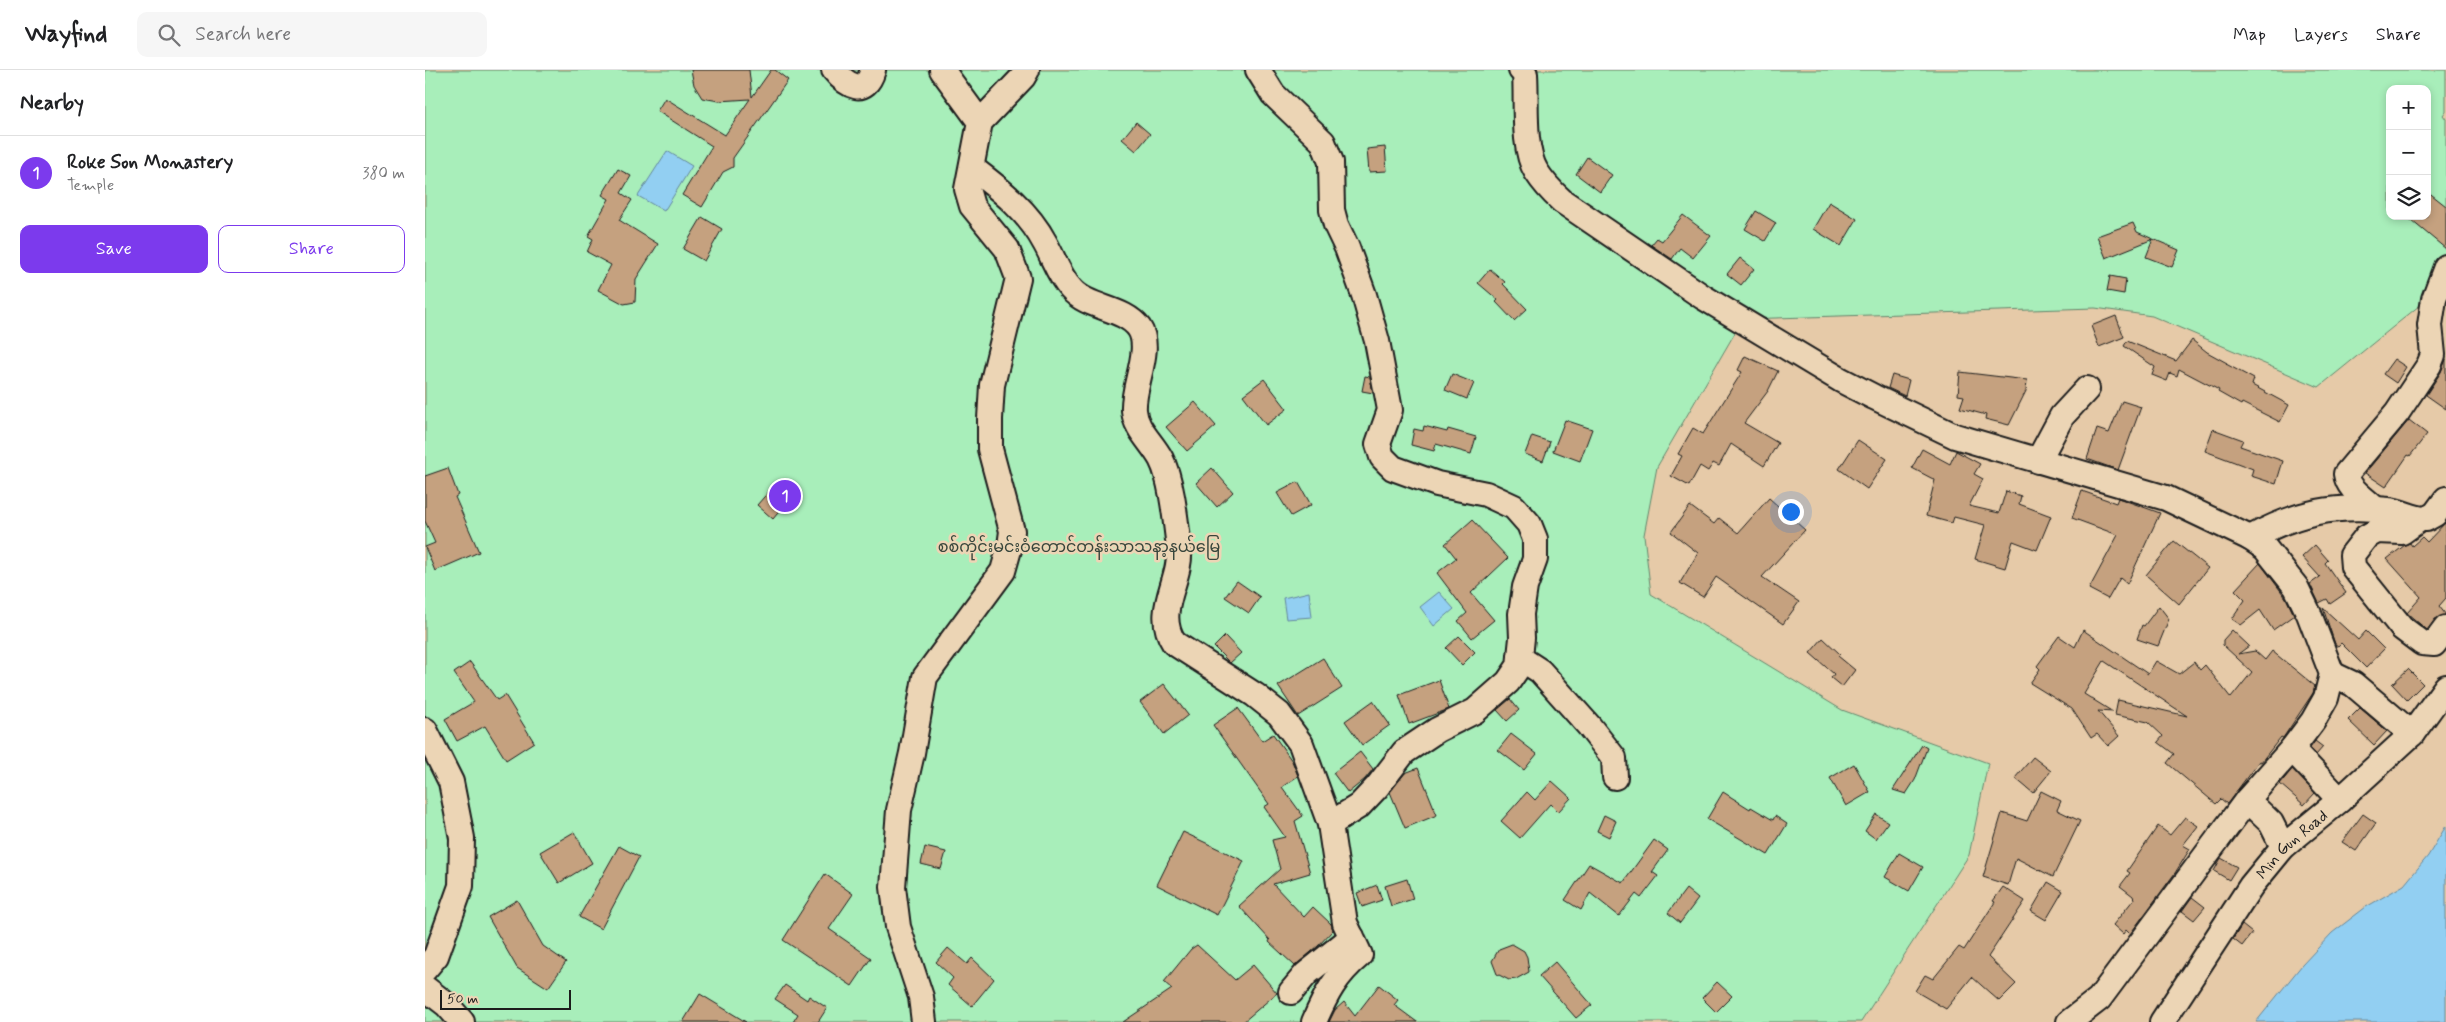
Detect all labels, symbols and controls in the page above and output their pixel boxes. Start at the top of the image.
search box [137,12,487,57]
text: Wayfind [25,19,107,50]
icon: search [155,21,183,49]
text: Search here [195,22,291,47]
text: Map [2233,23,2266,47]
text: Layers [2294,23,2348,47]
text: Share [2376,23,2421,47]
map controls [2386,85,2431,220]
button: + [2386,85,2431,130]
text: Nearby [20,89,84,117]
button: − [2386,130,2431,175]
text: Roke Son Monastery [67,150,233,175]
text: 1 [32,163,40,184]
text: 380 m [362,163,405,184]
text: Temple [67,175,114,196]
button: layers [2386,175,2431,220]
button: Save [20,225,208,273]
button: Share [218,225,405,273]
pin: 1 [769,477,801,515]
your location [1778,499,1804,525]
park label: စစ်ကိုင်းမင်းဝံတောင်တန်းသာသနာ့နယ်မြေ [938,535,1220,561]
street label: Min Gun Road [2252,806,2332,884]
scale bar [440,987,571,1010]
text: 50 m [447,990,478,1008]

